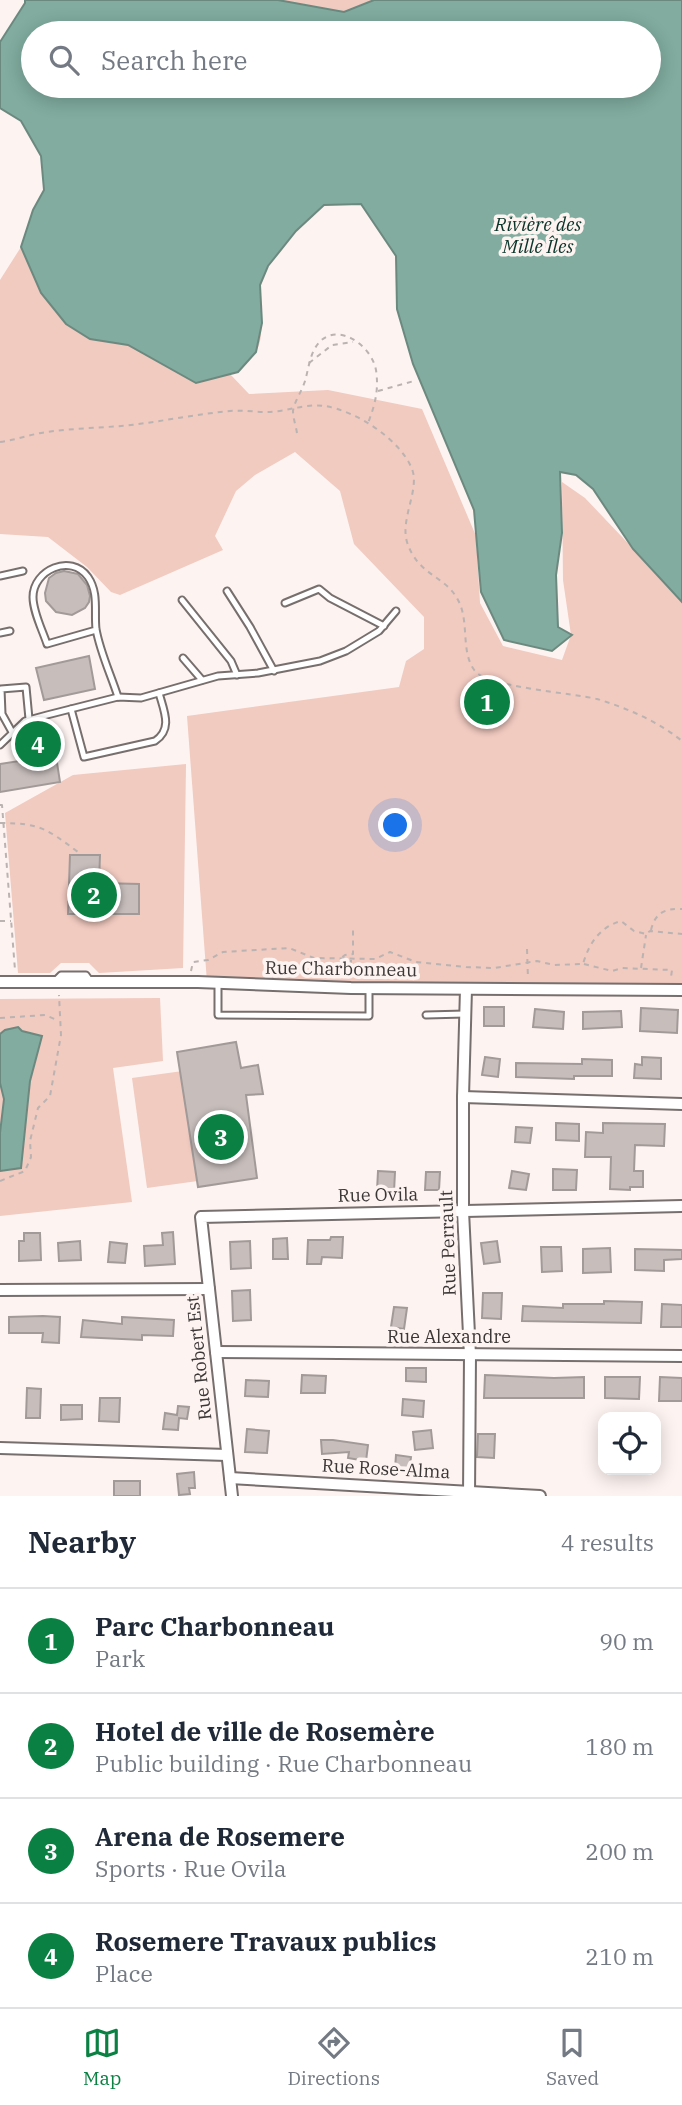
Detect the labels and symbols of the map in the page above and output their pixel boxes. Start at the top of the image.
water label: Rivière des Mille Îles [494,212,581,258]
pin: 1 [464,676,510,728]
pin: 4 [15,718,61,770]
your location [378,808,412,842]
pin: 2 [71,869,117,921]
street label: Rue Charbonneau [265,956,417,981]
pin: 3 [198,1111,244,1163]
street label: Rue Ovila [338,1182,419,1207]
street label: Rue Perrault [434,1190,461,1296]
street label: Rue Robert Est [181,1295,216,1421]
street label: Rue Alexandre [387,1325,511,1348]
street label: Rue Rose-Alma [321,1454,451,1483]

